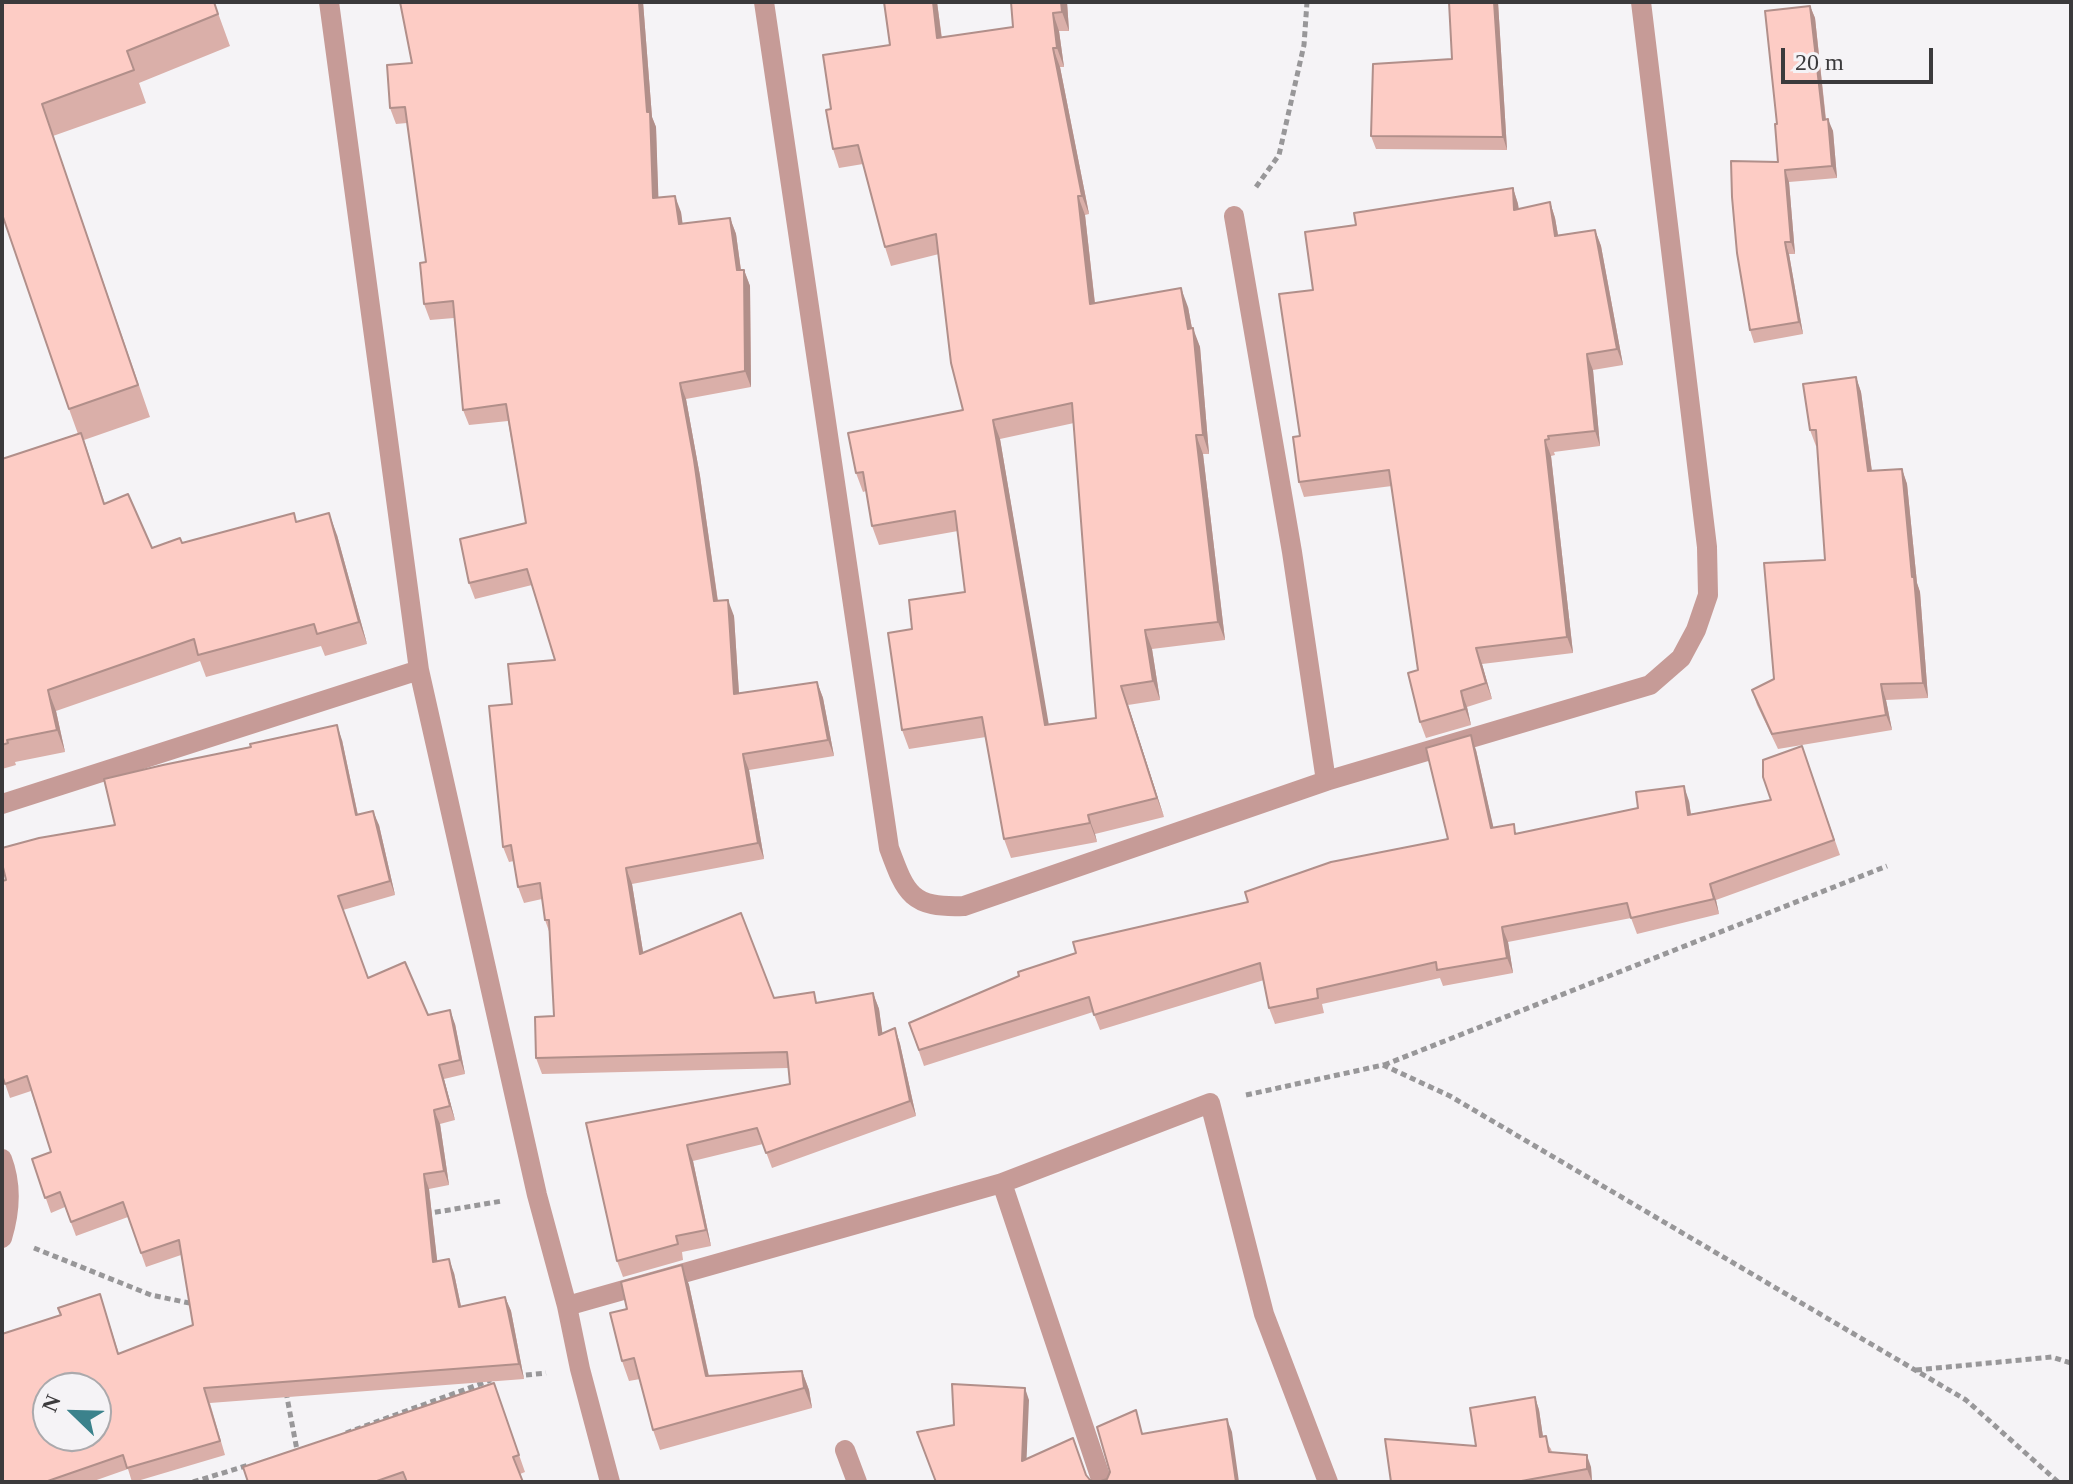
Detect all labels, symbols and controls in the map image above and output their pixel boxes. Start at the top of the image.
scale bar [1785,32,1937,82]
text: 20 m [1795,49,1844,75]
north arrow [32,1372,112,1452]
text: N [37,1391,66,1415]

